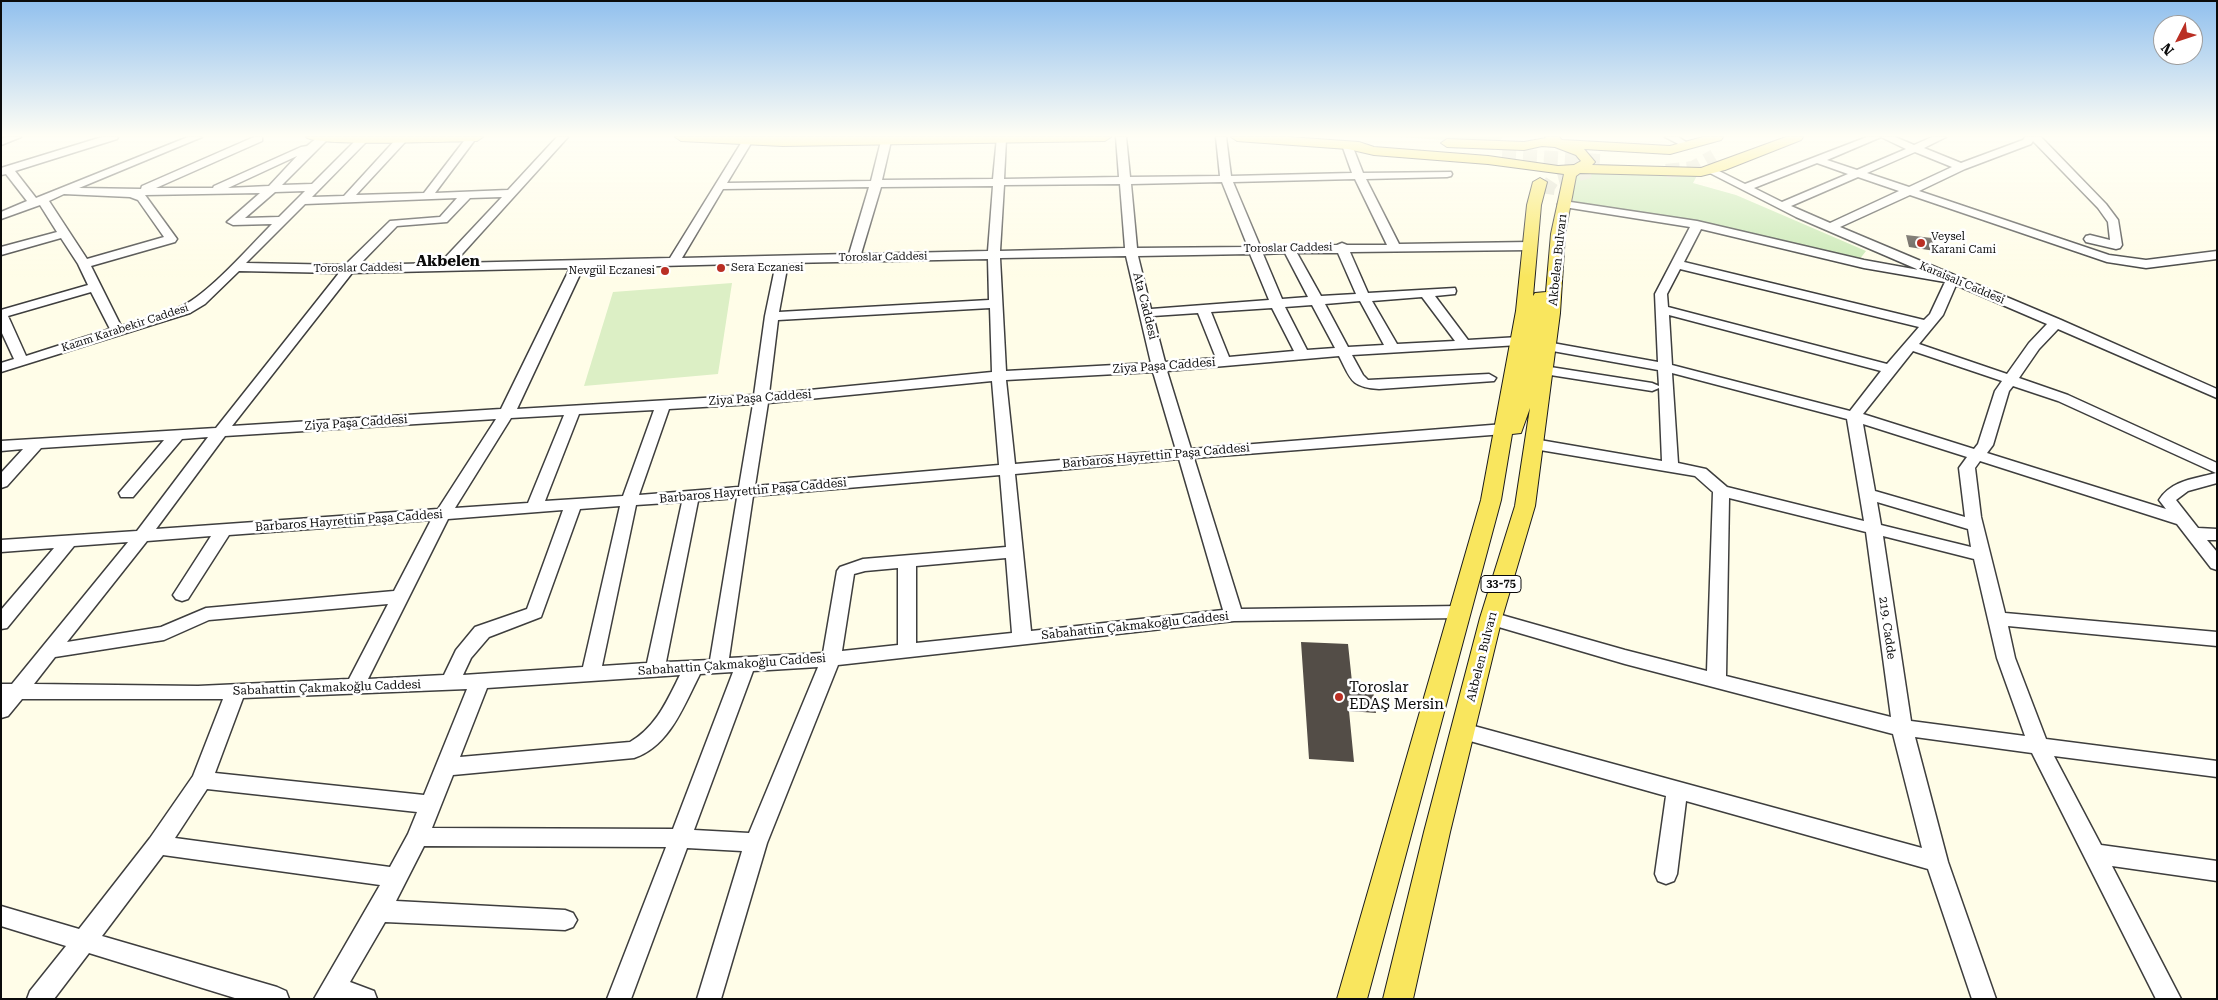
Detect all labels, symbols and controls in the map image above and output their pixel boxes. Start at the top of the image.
north arrow [2153,15,2203,65]
text: N [2158,40,2177,59]
street label: Akbelen Bulvarı [1546,213,1570,307]
place label: Veysel Karani Cami [1931,230,1996,256]
marker: Veysel Karani Cami [1915,237,1927,249]
street label: Toroslar Caddesi [1243,241,1333,255]
street label: Toroslar Caddesi [838,250,928,264]
district label: Akbelen [416,253,480,271]
street label: Karaisalı Caddesi [1917,259,2007,307]
street label: Toroslar Caddesi [313,261,403,275]
place label: Sera Eczanesi [731,261,803,275]
marker: Sera Eczanesi [715,262,727,274]
place label: Nevgül Eczanesi [569,264,655,278]
marker: Nevgül Eczanesi [659,265,671,277]
street label: Ata Caddesi [1130,271,1160,341]
street label: Kazım Karabekir Caddesi [60,301,190,355]
street label: Ziya Paşa Caddesi [1112,355,1216,377]
street label: Ziya Paşa Caddesi [708,387,812,409]
street label: Ziya Paşa Caddesi [304,412,408,434]
street label: Barbaros Hayrettin Paşa Caddesi [1062,441,1250,471]
street label: Barbaros Hayrettin Paşa Caddesi [659,476,847,506]
street label: Barbaros Hayrettin Paşa Caddesi [255,507,443,535]
road number: 33-75 [1481,576,1521,592]
street label: 219. Cadde [1875,596,1899,660]
street label: Sabahattin Çakmakoğlu Caddesi [1041,609,1229,643]
street label: Akbelen Bulvarı [1464,611,1500,703]
street label: Sabahattin Çakmakoğlu Caddesi [638,651,826,679]
street label: Sabahattin Çakmakoğlu Caddesi [233,678,421,698]
place label: Toroslar EDAŞ Mersin [1349,679,1444,714]
marker: Toroslar EDAŞ Mersin [1333,691,1345,703]

